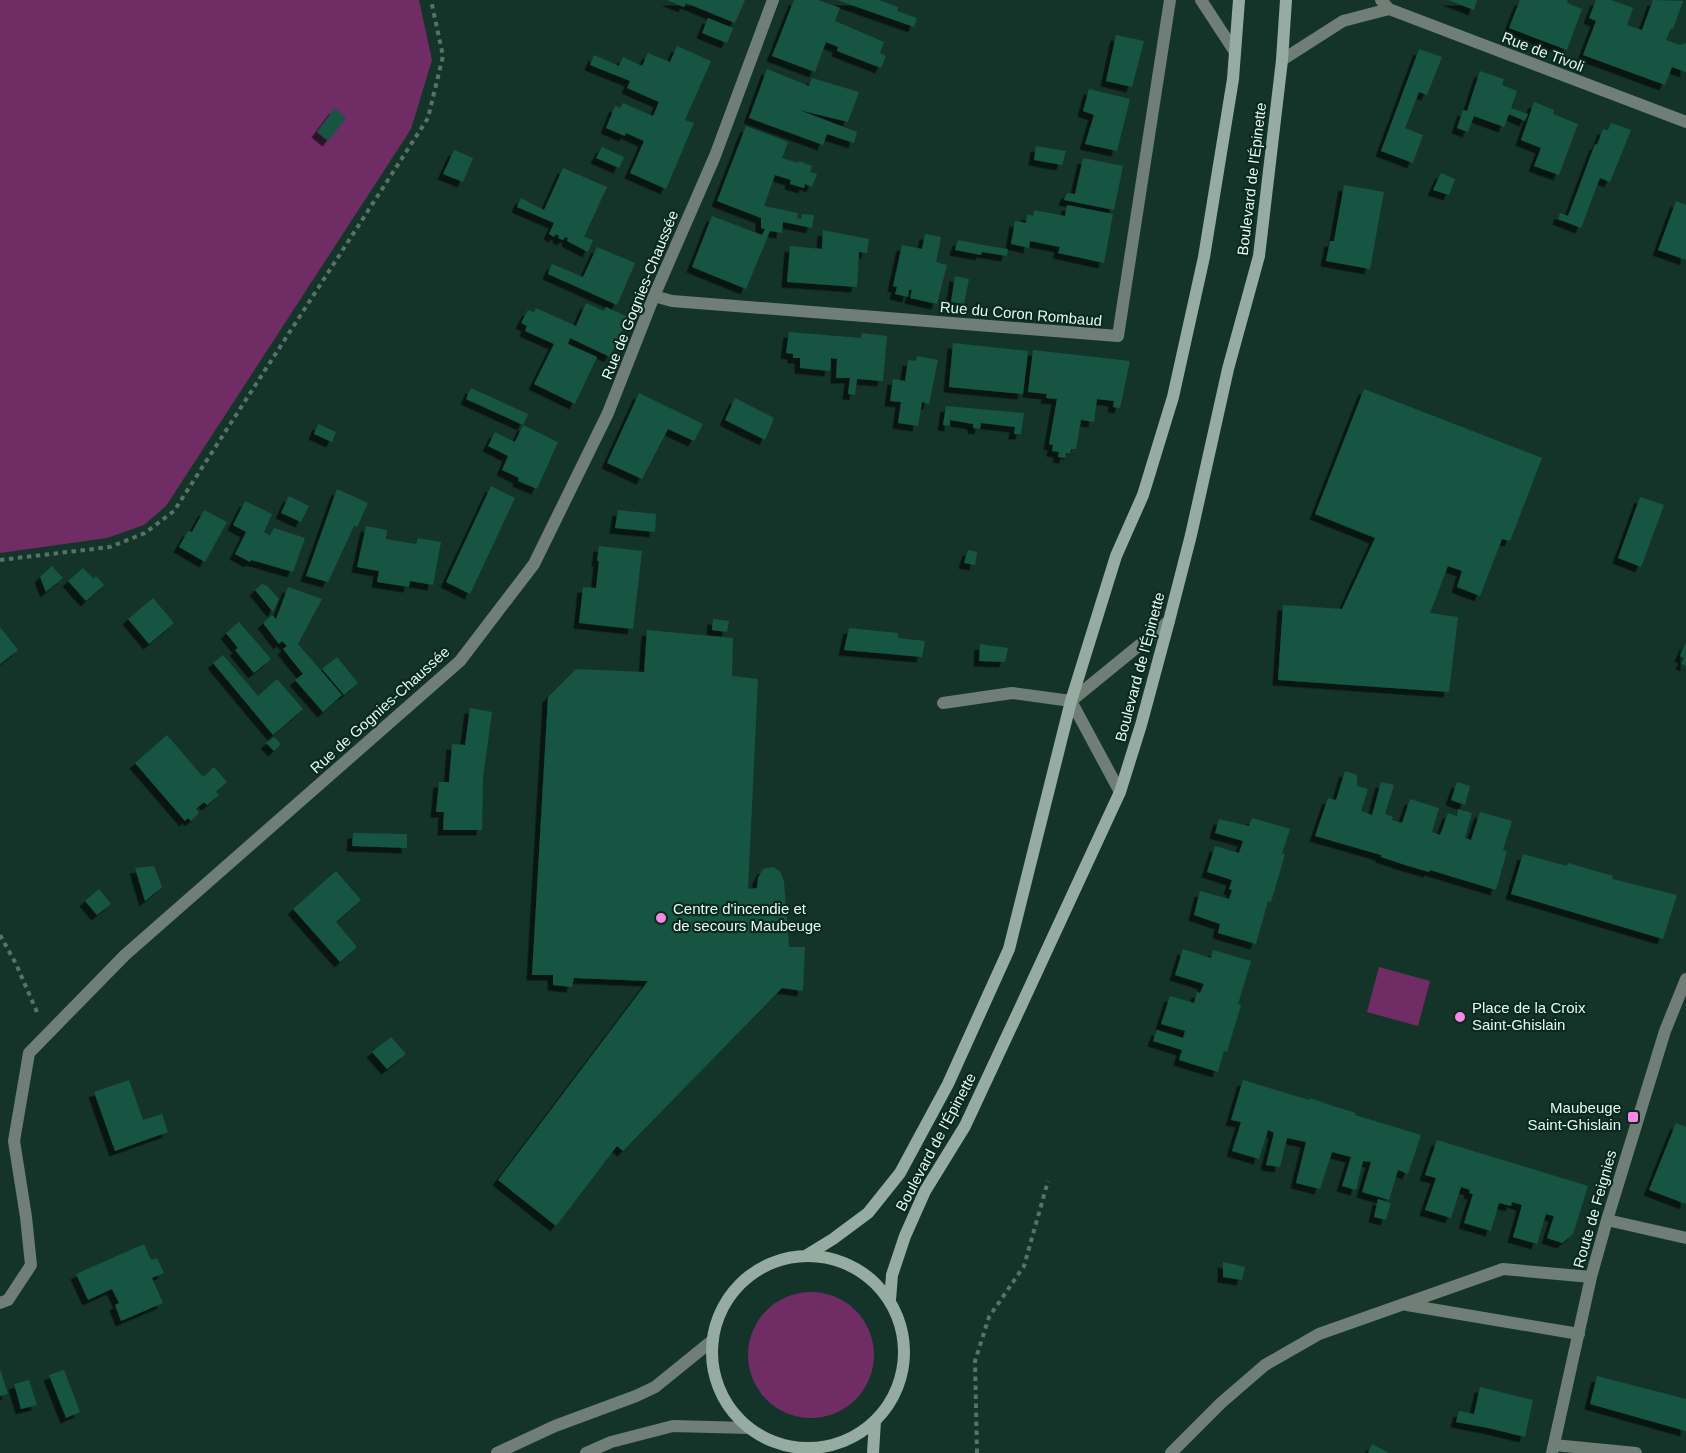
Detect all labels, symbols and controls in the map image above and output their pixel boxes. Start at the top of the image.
street label: Rue de Tivoli [1500,28,1587,75]
street label: Boulevard de l'Épinette [1234,102,1269,256]
street label: Rue de Gognies-Chaussée [598,208,681,382]
street label: Rue du Coron Rombaud [939,298,1103,329]
street label: Boulevard de l'Épinette [1111,590,1168,743]
street label: Rue de Gognies-Chaussée [307,643,453,776]
place label: Centre d'incendie et de secours Maubeuge [673,900,821,934]
marker: Centre d'incendie et de secours Maubeuge [654,911,668,925]
place label: Place de la Croix Saint-Ghislain [1472,999,1586,1033]
marker: Place de la Croix Saint-Ghislain [1453,1010,1467,1024]
street label: Boulevard de l'Épinette [892,1070,979,1214]
place label: Maubeuge Saint-Ghislain [1528,1099,1621,1133]
marker: Maubeuge Saint-Ghislain [1626,1110,1640,1124]
street label: Route de Feignies [1570,1148,1619,1270]

